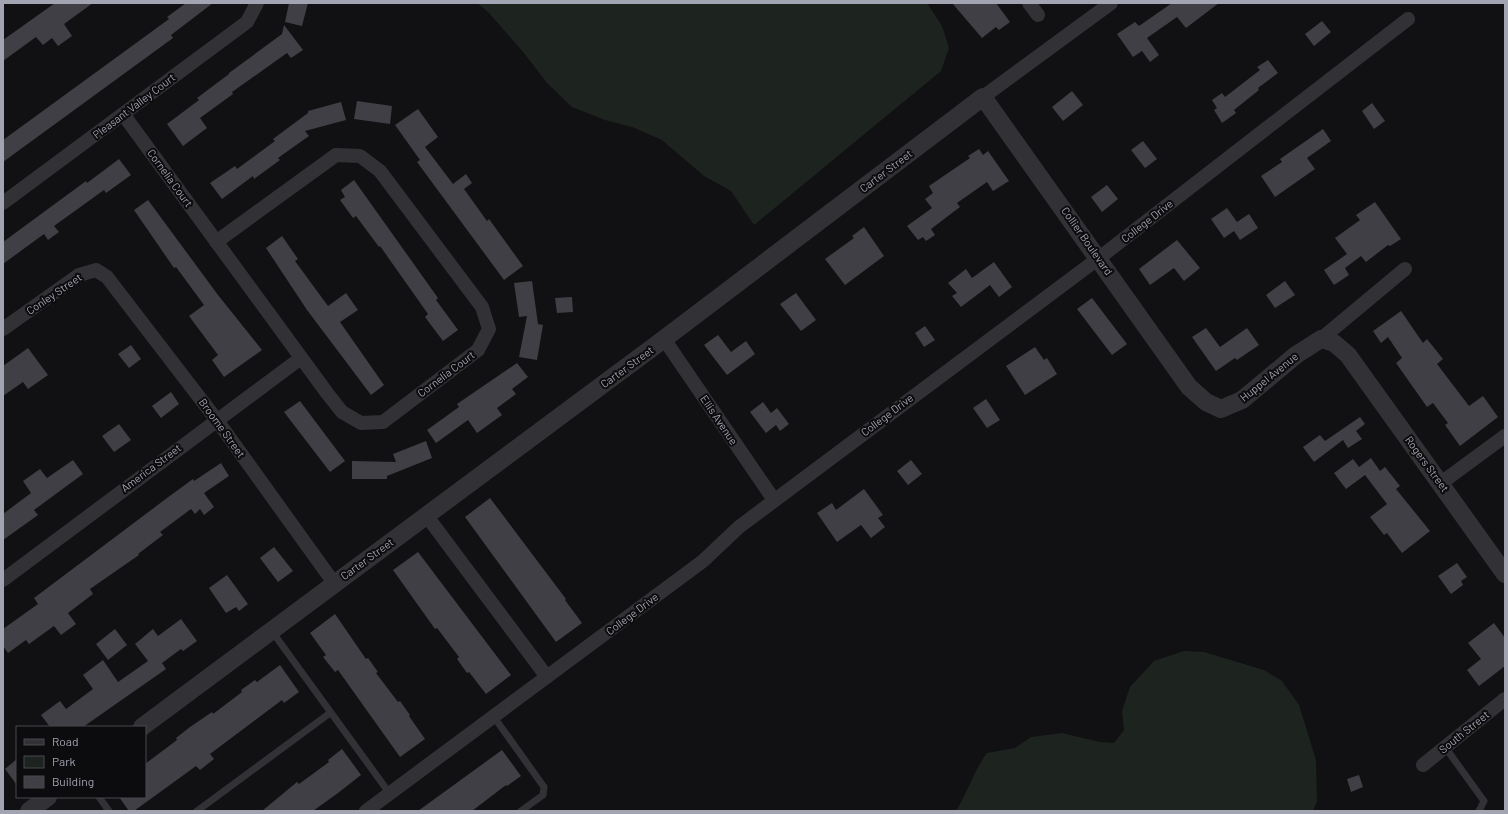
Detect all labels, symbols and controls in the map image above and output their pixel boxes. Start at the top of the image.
street label: Pleasant Valley Court [90,70,177,141]
street label: Cornelia Court [145,146,196,209]
street label: Carter Street [857,147,914,195]
street label: College Drive [1118,196,1175,245]
street label: Collier Boulevard [1059,204,1116,277]
street label: Conley Street [23,270,84,317]
street label: Carter Street [598,343,656,390]
street label: Cornelia Court [415,348,477,399]
street label: Huppel Avenue [1237,349,1300,404]
street label: College Drive [858,391,915,438]
street label: Ellis Avenue [698,392,741,447]
street label: Broome Street [197,396,248,460]
street label: Rogers Street [1403,433,1452,494]
street label: America Street [118,441,183,494]
street label: Carter Street [338,535,396,582]
street label: College Drive [603,590,660,637]
street label: South Street [1436,708,1491,756]
legend [16,726,146,798]
text: Road [52,734,79,748]
text: Park [52,754,76,768]
text: Building [52,774,94,788]

